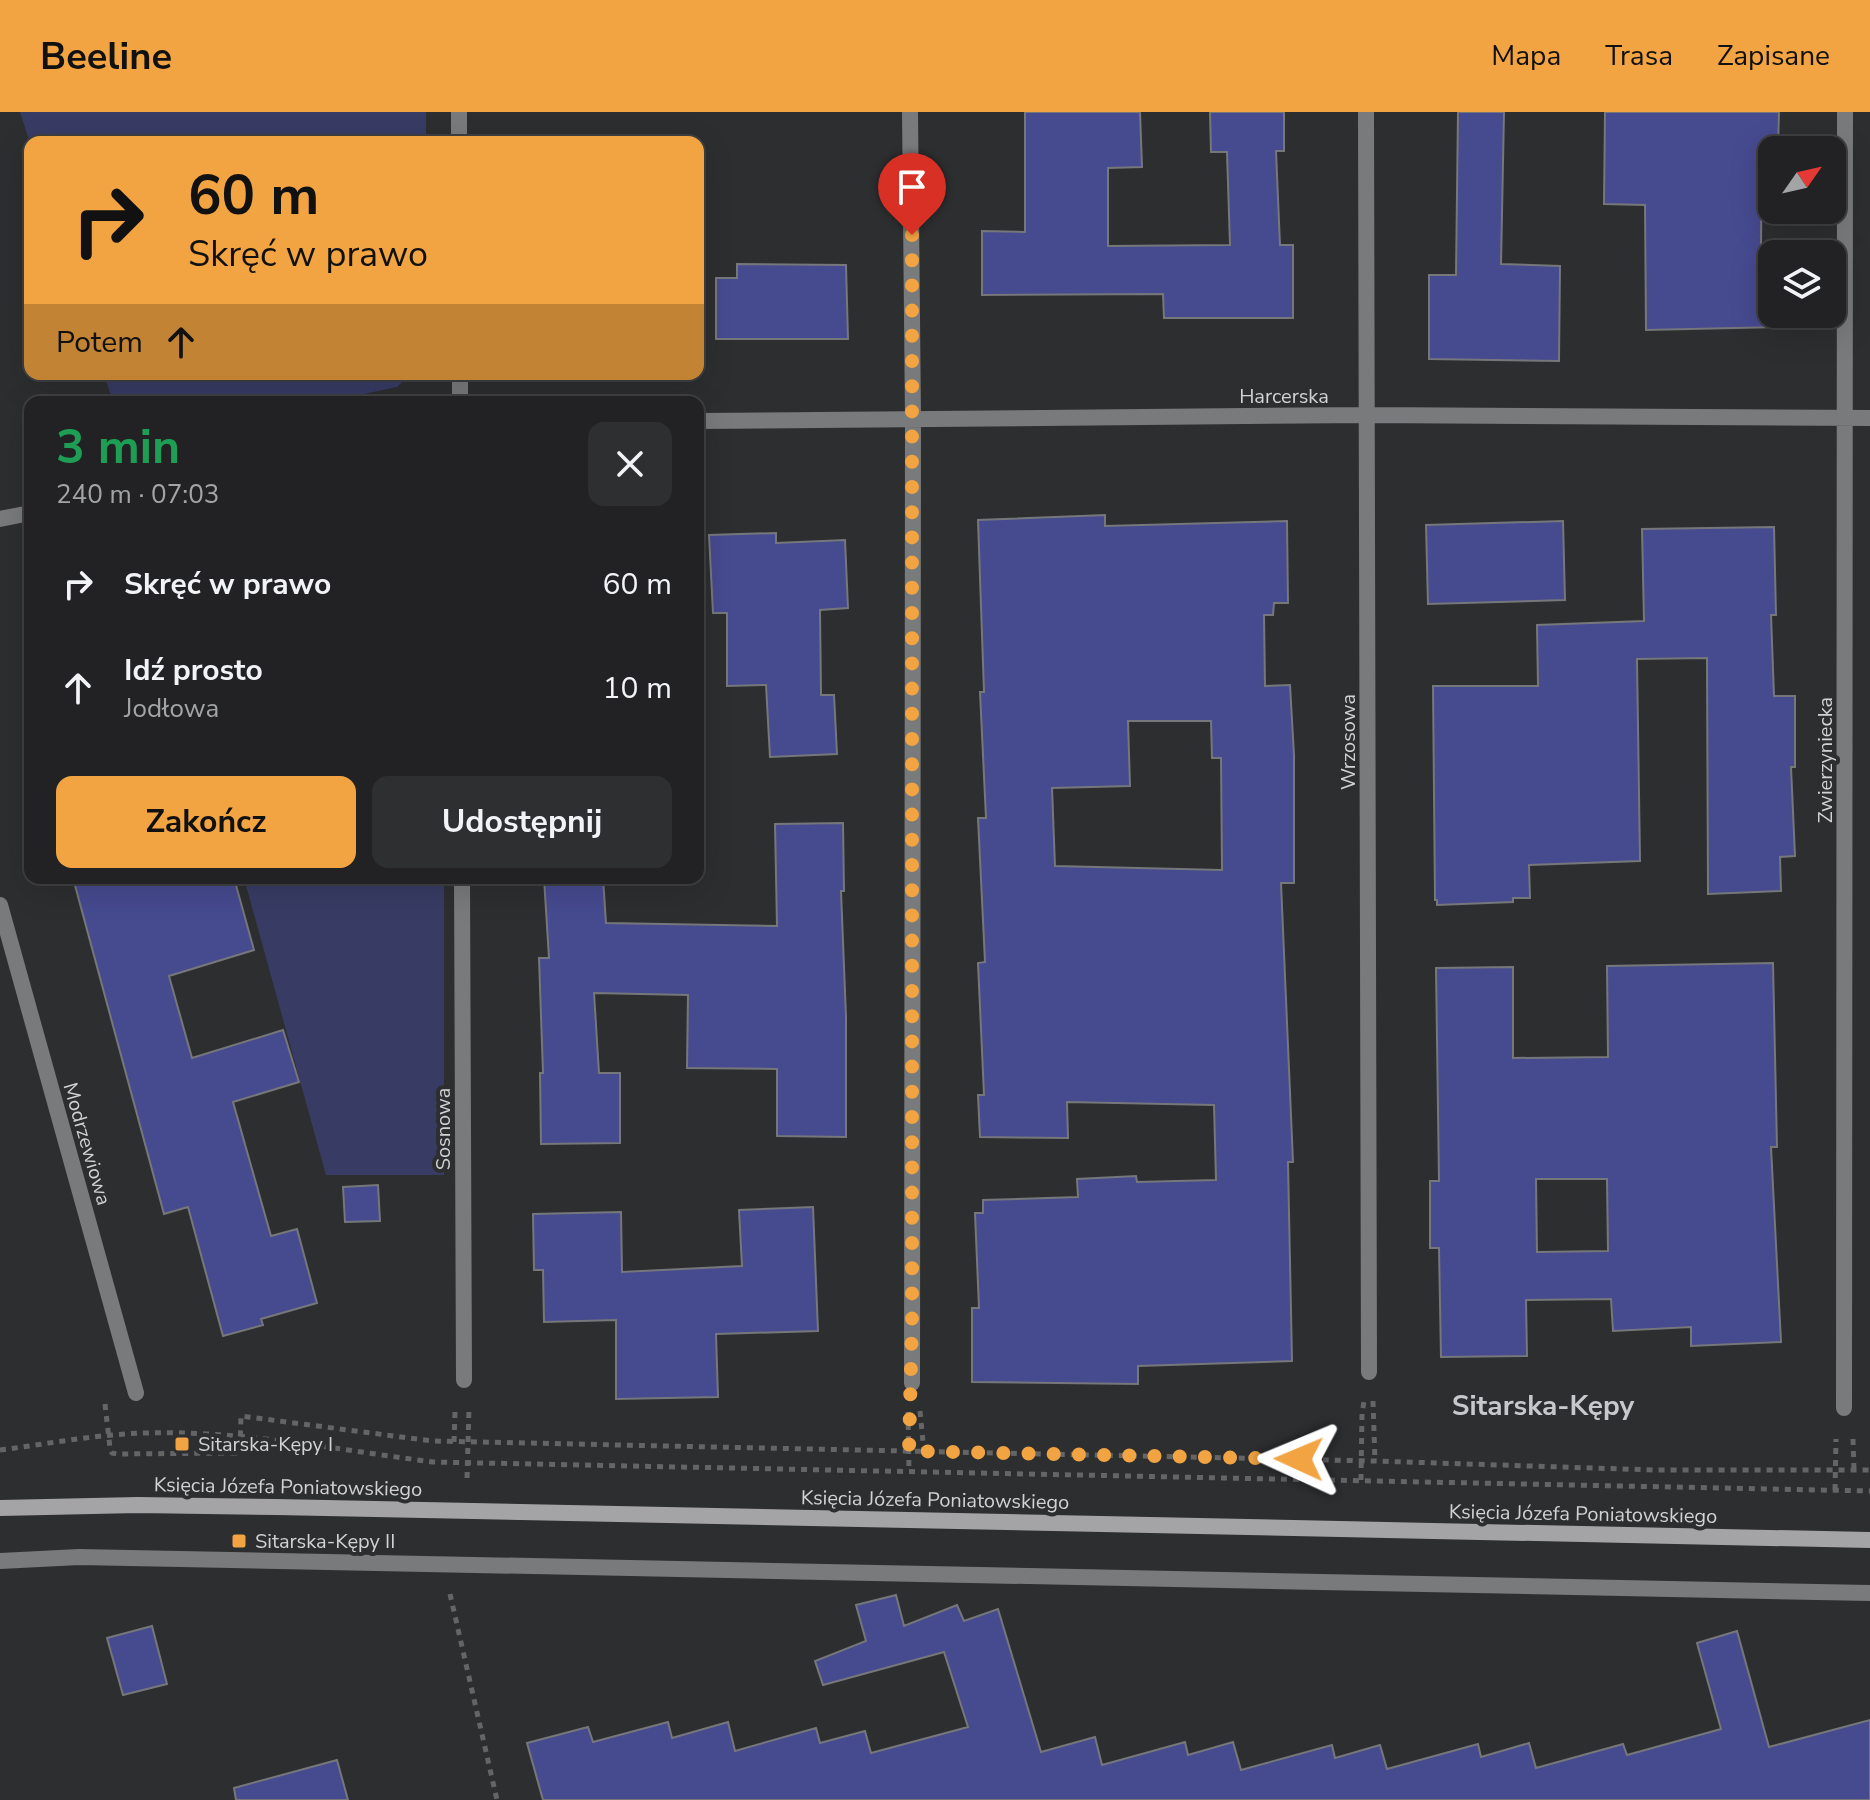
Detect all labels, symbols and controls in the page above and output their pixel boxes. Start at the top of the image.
text: Beeline [40,31,172,82]
text: Mapa [1491,37,1561,75]
text: Trasa [1605,37,1673,75]
text: Zapisane [1717,37,1830,75]
north arrow [1758,136,1846,224]
map controls [1758,136,1846,328]
pin [878,153,946,235]
text: 60 m [188,157,319,234]
icon: arrive [890,165,934,209]
icon: right [56,168,160,272]
text: Skręć w prawo [188,230,428,279]
button: layers [1758,240,1846,328]
icon: ahead [159,320,203,364]
text: Potem [56,322,143,363]
street label: Harcerska [1239,383,1329,410]
text: 3 min [56,414,180,480]
button: close [588,422,672,506]
text: 240 m · 07:03 [56,477,219,512]
icon: right [56,562,100,606]
text: Skręć w prawo [124,564,331,605]
text: 60 m [603,564,672,605]
text: Idź prosto [124,650,263,691]
icon: ahead [56,666,100,710]
text: 10 m [603,668,672,709]
text: Jodłowa [124,691,219,726]
street label: Wrzosowa [1335,694,1362,790]
street label: Zwierzyniecka [1812,697,1839,823]
button: Zakończ [56,776,356,868]
button: Udostępnij [372,776,672,868]
street label: Modrzewiowa [57,1080,117,1208]
street label: Sosnowa [430,1088,457,1170]
district label: Sitarska-Kępy [1452,1387,1634,1425]
position arrow [1257,1417,1341,1501]
place label: Sitarska-Kępy I [198,1431,333,1458]
marker: Sitarska-Kępy I [173,1435,191,1453]
street label: Księcia Józefa Poniatowskiego [154,1471,422,1503]
street label: Księcia Józefa Poniatowskiego [801,1484,1069,1516]
street label: Księcia Józefa Poniatowskiego [1449,1498,1717,1530]
place label: Sitarska-Kępy II [255,1528,395,1555]
marker: Sitarska-Kępy II [230,1532,248,1550]

